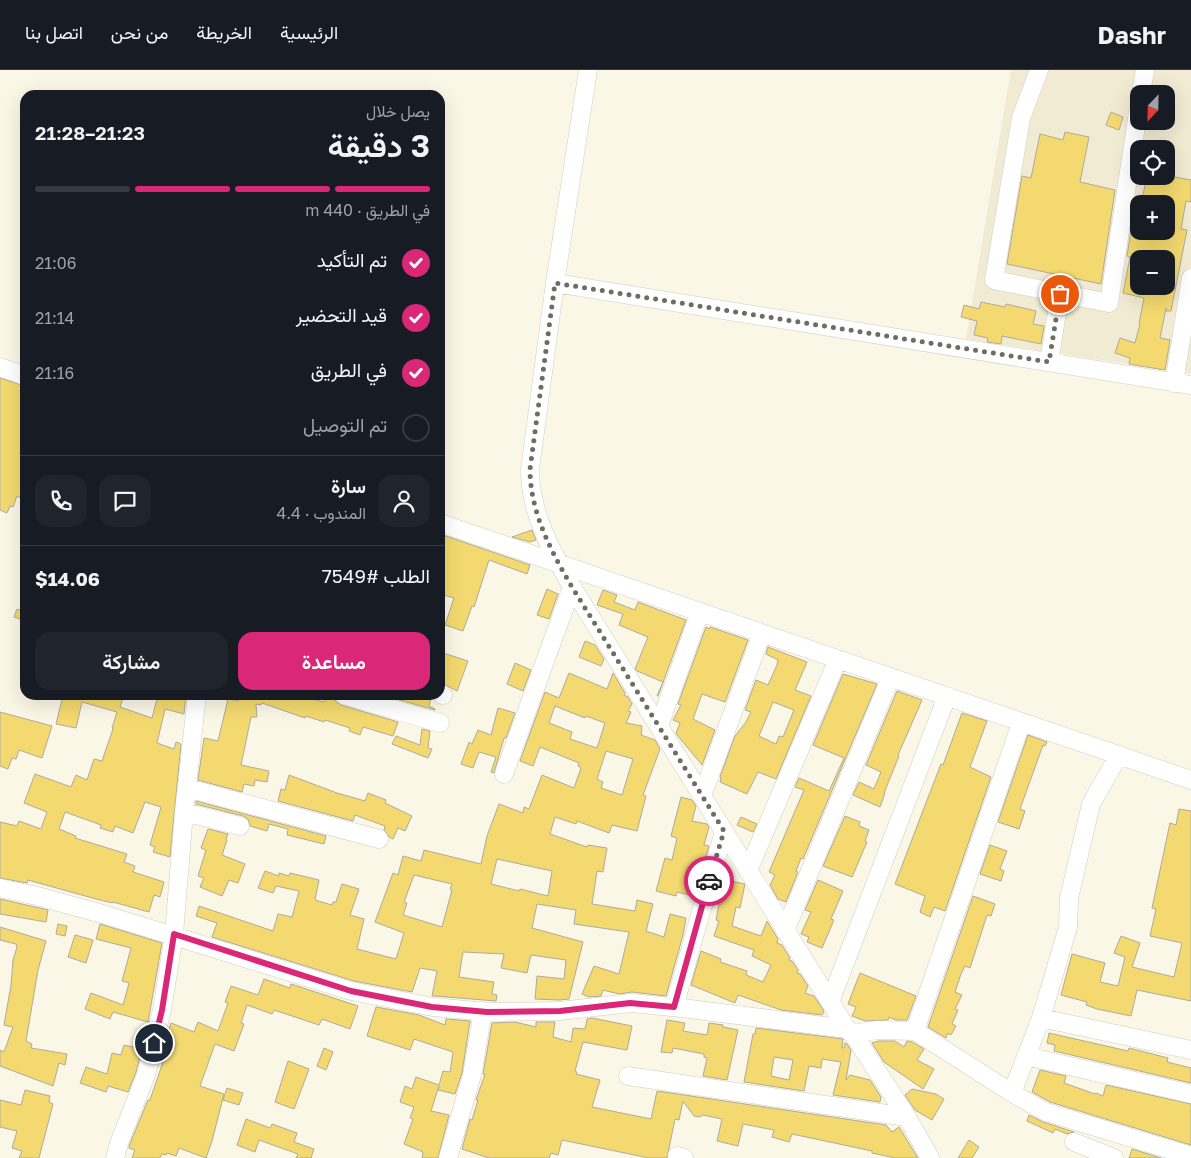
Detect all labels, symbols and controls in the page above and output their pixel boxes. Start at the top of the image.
text: Dashr [1098,20,1166,49]
text: اتصل بنا [25,21,83,43]
text: من نحن [111,21,168,43]
text: الخريطة [196,21,252,43]
text: الرئيسية [280,21,338,43]
north arrow [1130,85,1175,130]
map controls [1130,85,1175,295]
text: يصل خلال [366,101,430,121]
text: 21:23–21:28 [35,121,145,144]
text: 3 دقيقة [328,126,430,164]
button: locate [1130,140,1175,185]
button: + [1130,195,1175,240]
text: في الطريق · 440 m [305,200,430,220]
text: تم التأكيد [317,248,387,271]
icon: check [402,249,430,277]
button: − [1130,250,1175,295]
text: 21:06 [35,253,76,273]
pin [1039,273,1081,315]
icon: bag [1046,280,1074,308]
text: قيد التحضير [296,303,387,326]
icon: check [402,304,430,332]
text: 21:14 [35,308,74,328]
text: في الطريق [311,358,387,381]
icon: check [402,359,430,387]
text: 21:16 [35,363,74,383]
text: تم التوصيل [303,413,387,436]
text: سارة [331,474,366,497]
button: phone [35,475,87,527]
button: chat [99,475,151,527]
button: person [378,475,430,527]
text: المندوب · 4.4 [276,503,366,523]
text: الطلب #7549 [322,564,430,587]
text: $14.06 [35,567,100,590]
button: مشاركة [35,632,228,690]
button: مساعدة [238,632,430,690]
courier [684,856,734,906]
icon: car [695,867,723,895]
pin [133,1022,175,1064]
icon: home [140,1029,168,1057]

